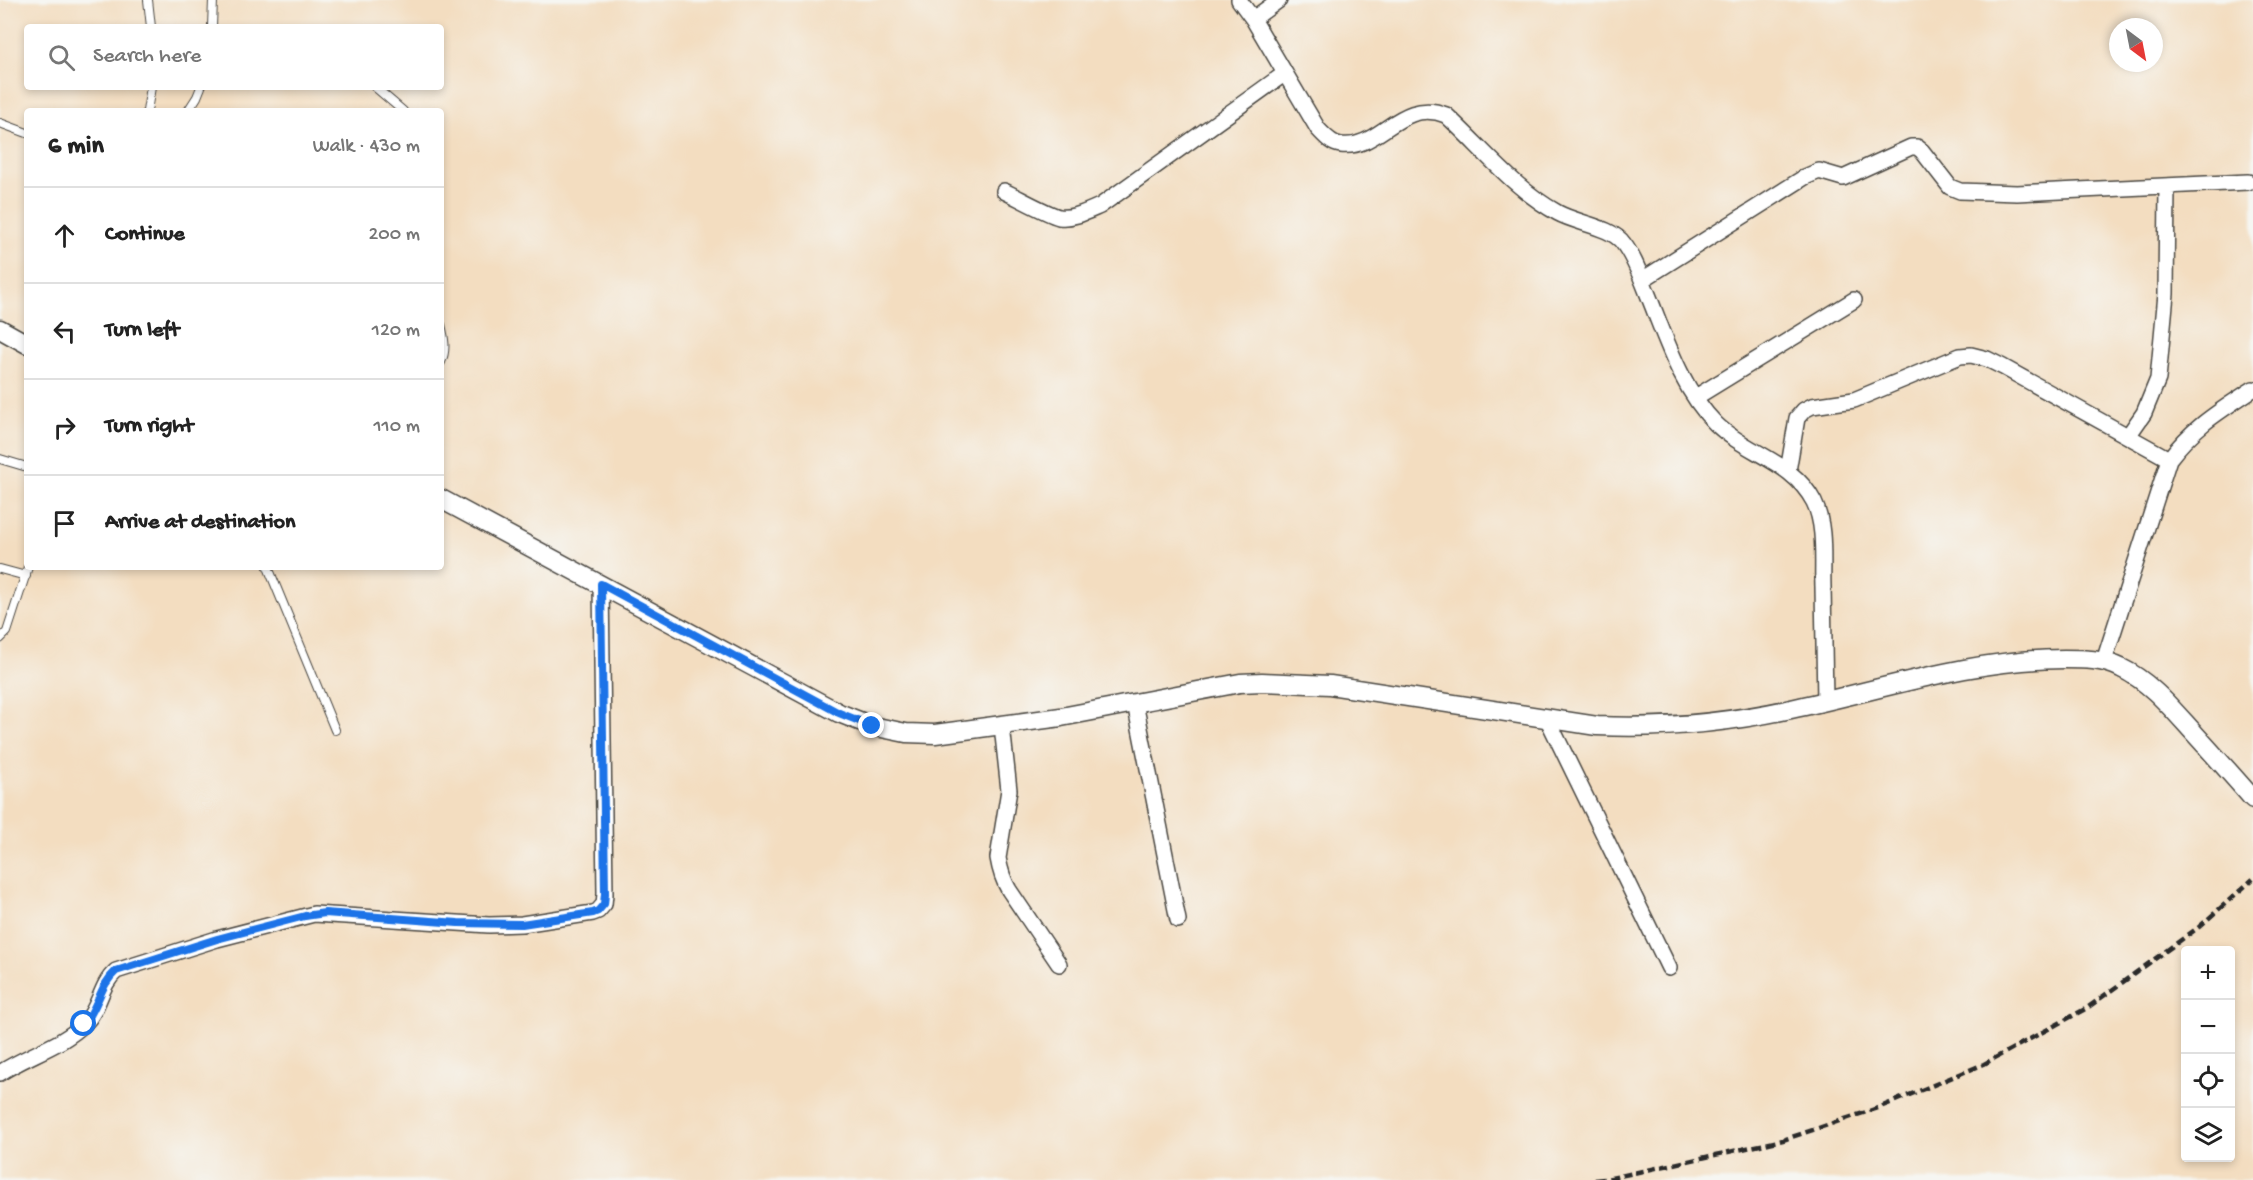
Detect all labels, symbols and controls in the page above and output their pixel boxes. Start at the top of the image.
north arrow [2109,18,2163,72]
search box [24,24,444,90]
icon: search [45,41,78,74]
text: Search here [93,44,201,70]
text: 6 min [48,132,104,163]
text: Walk · 430 m [313,136,420,159]
icon: ahead [48,219,81,252]
text: Continue [105,222,185,248]
text: 200 m [369,224,420,247]
icon: left [48,315,81,348]
text: Turn left [105,318,179,344]
text: 120 m [372,320,420,343]
icon: right [48,411,81,444]
text: Turn right [105,414,193,440]
text: 110 m [374,416,420,439]
icon: arrive [48,507,81,540]
text: Arrive at destination [105,510,295,536]
route end [858,712,884,738]
map controls [2181,946,2235,1162]
button: + [2181,946,2235,1000]
button: − [2181,1000,2235,1054]
route start [70,1010,96,1036]
button: locate [2181,1054,2235,1108]
button: layers [2181,1108,2235,1162]

